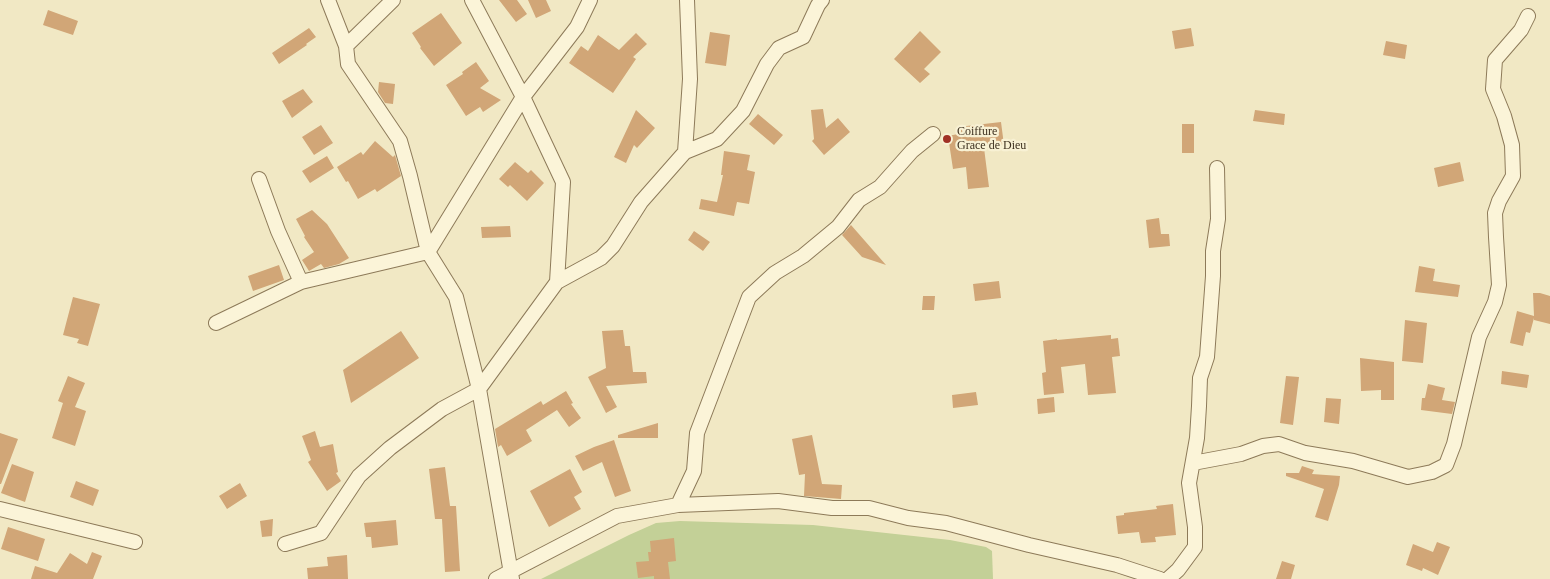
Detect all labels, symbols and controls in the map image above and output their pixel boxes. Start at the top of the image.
place label: Coiffure Grace de Dieu [957,125,1026,153]
marker: Coiffure Grace de Dieu [941,133,953,145]

